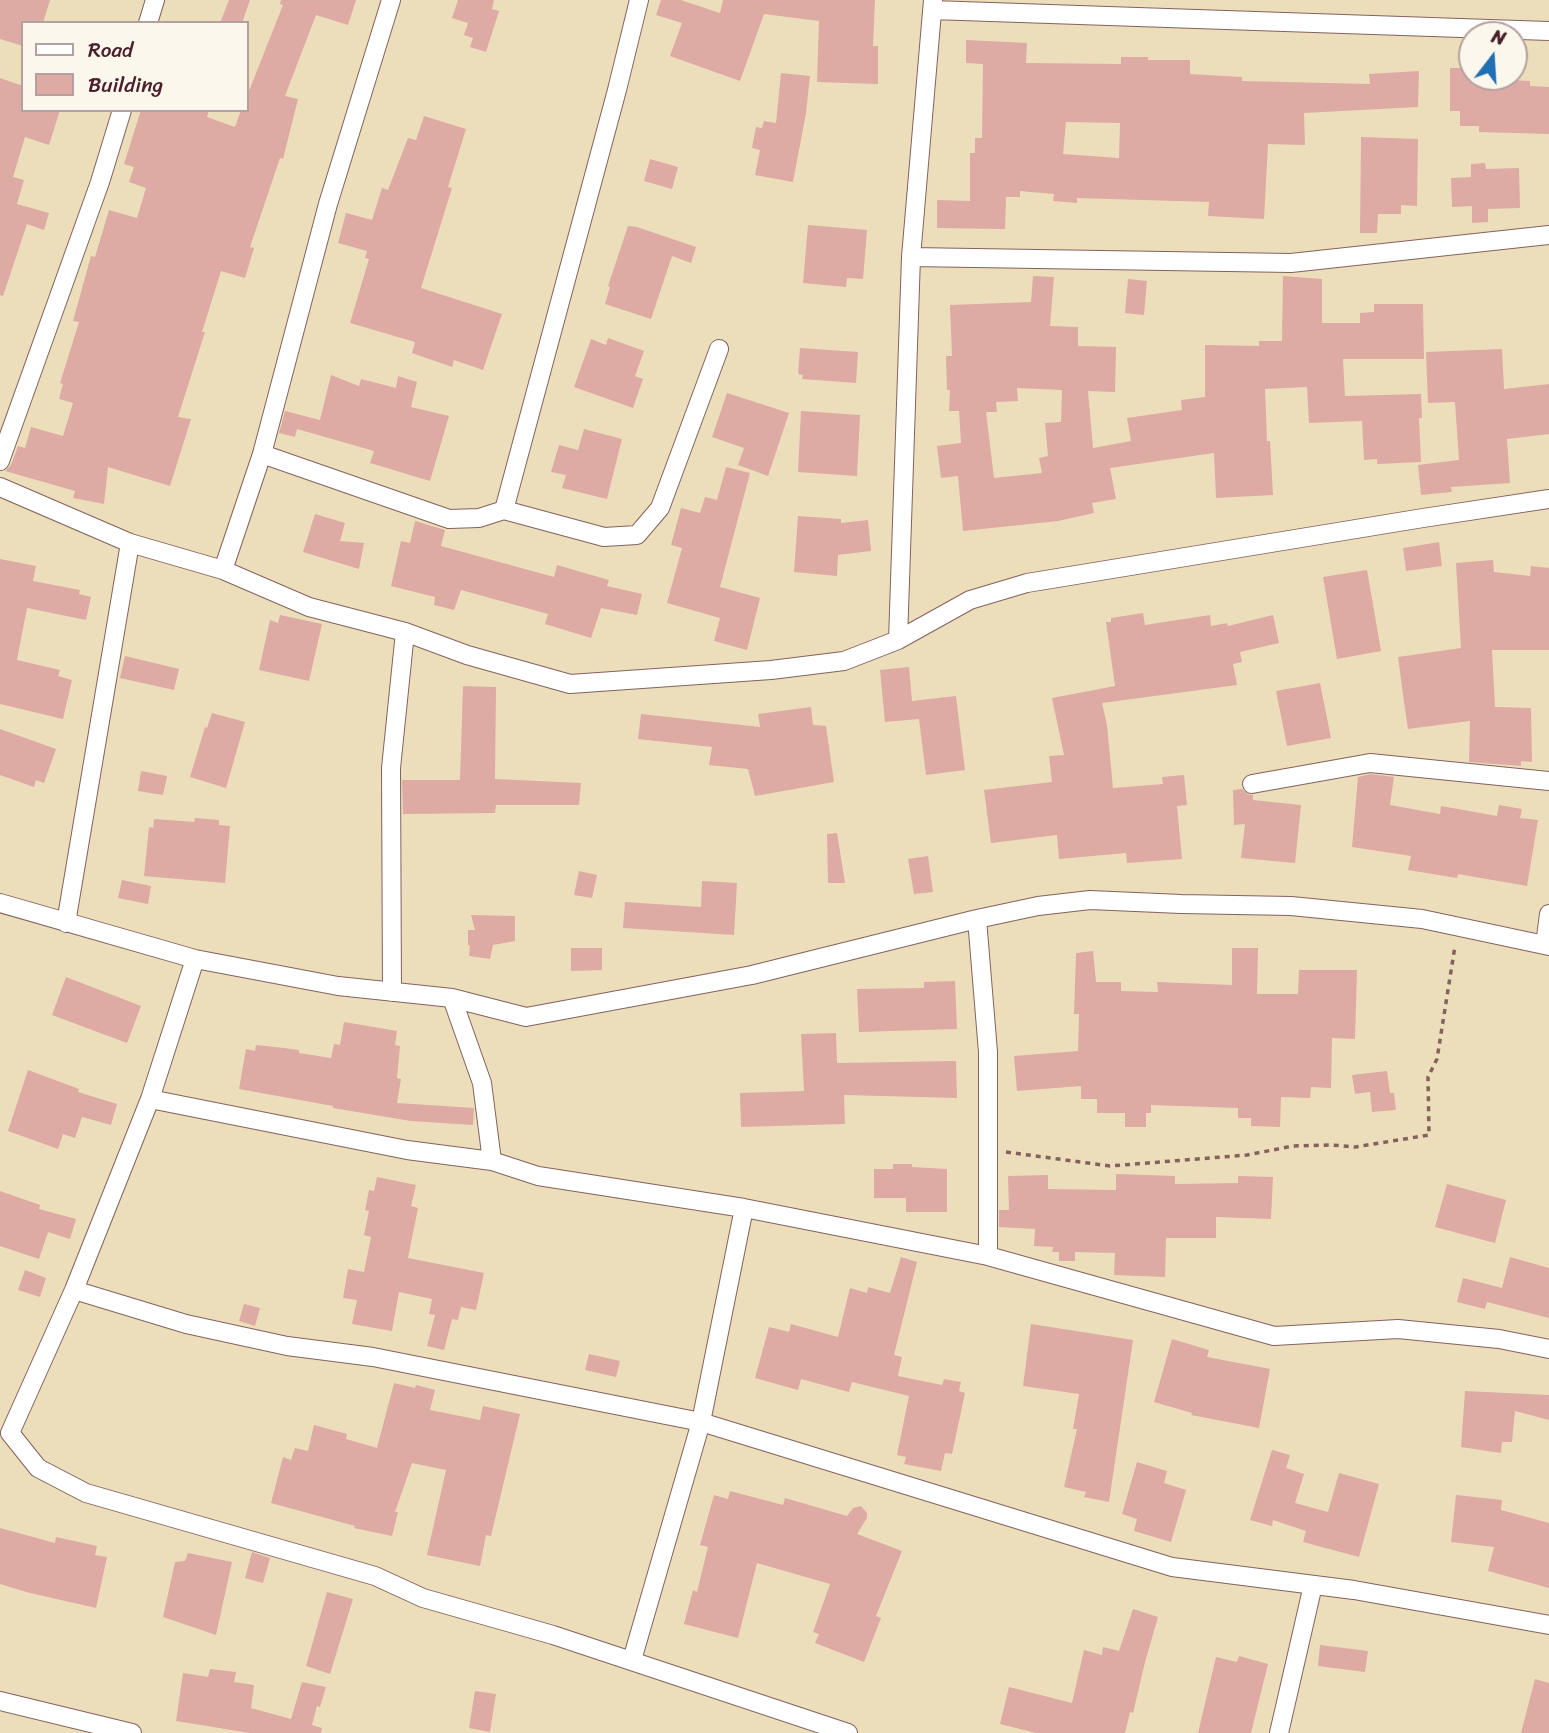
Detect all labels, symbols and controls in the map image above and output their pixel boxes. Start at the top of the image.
text: N [1488,20,1510,55]
legend [21,21,248,112]
north arrow [1458,21,1528,91]
text: Road [88,31,133,69]
text: Building [88,66,163,104]

